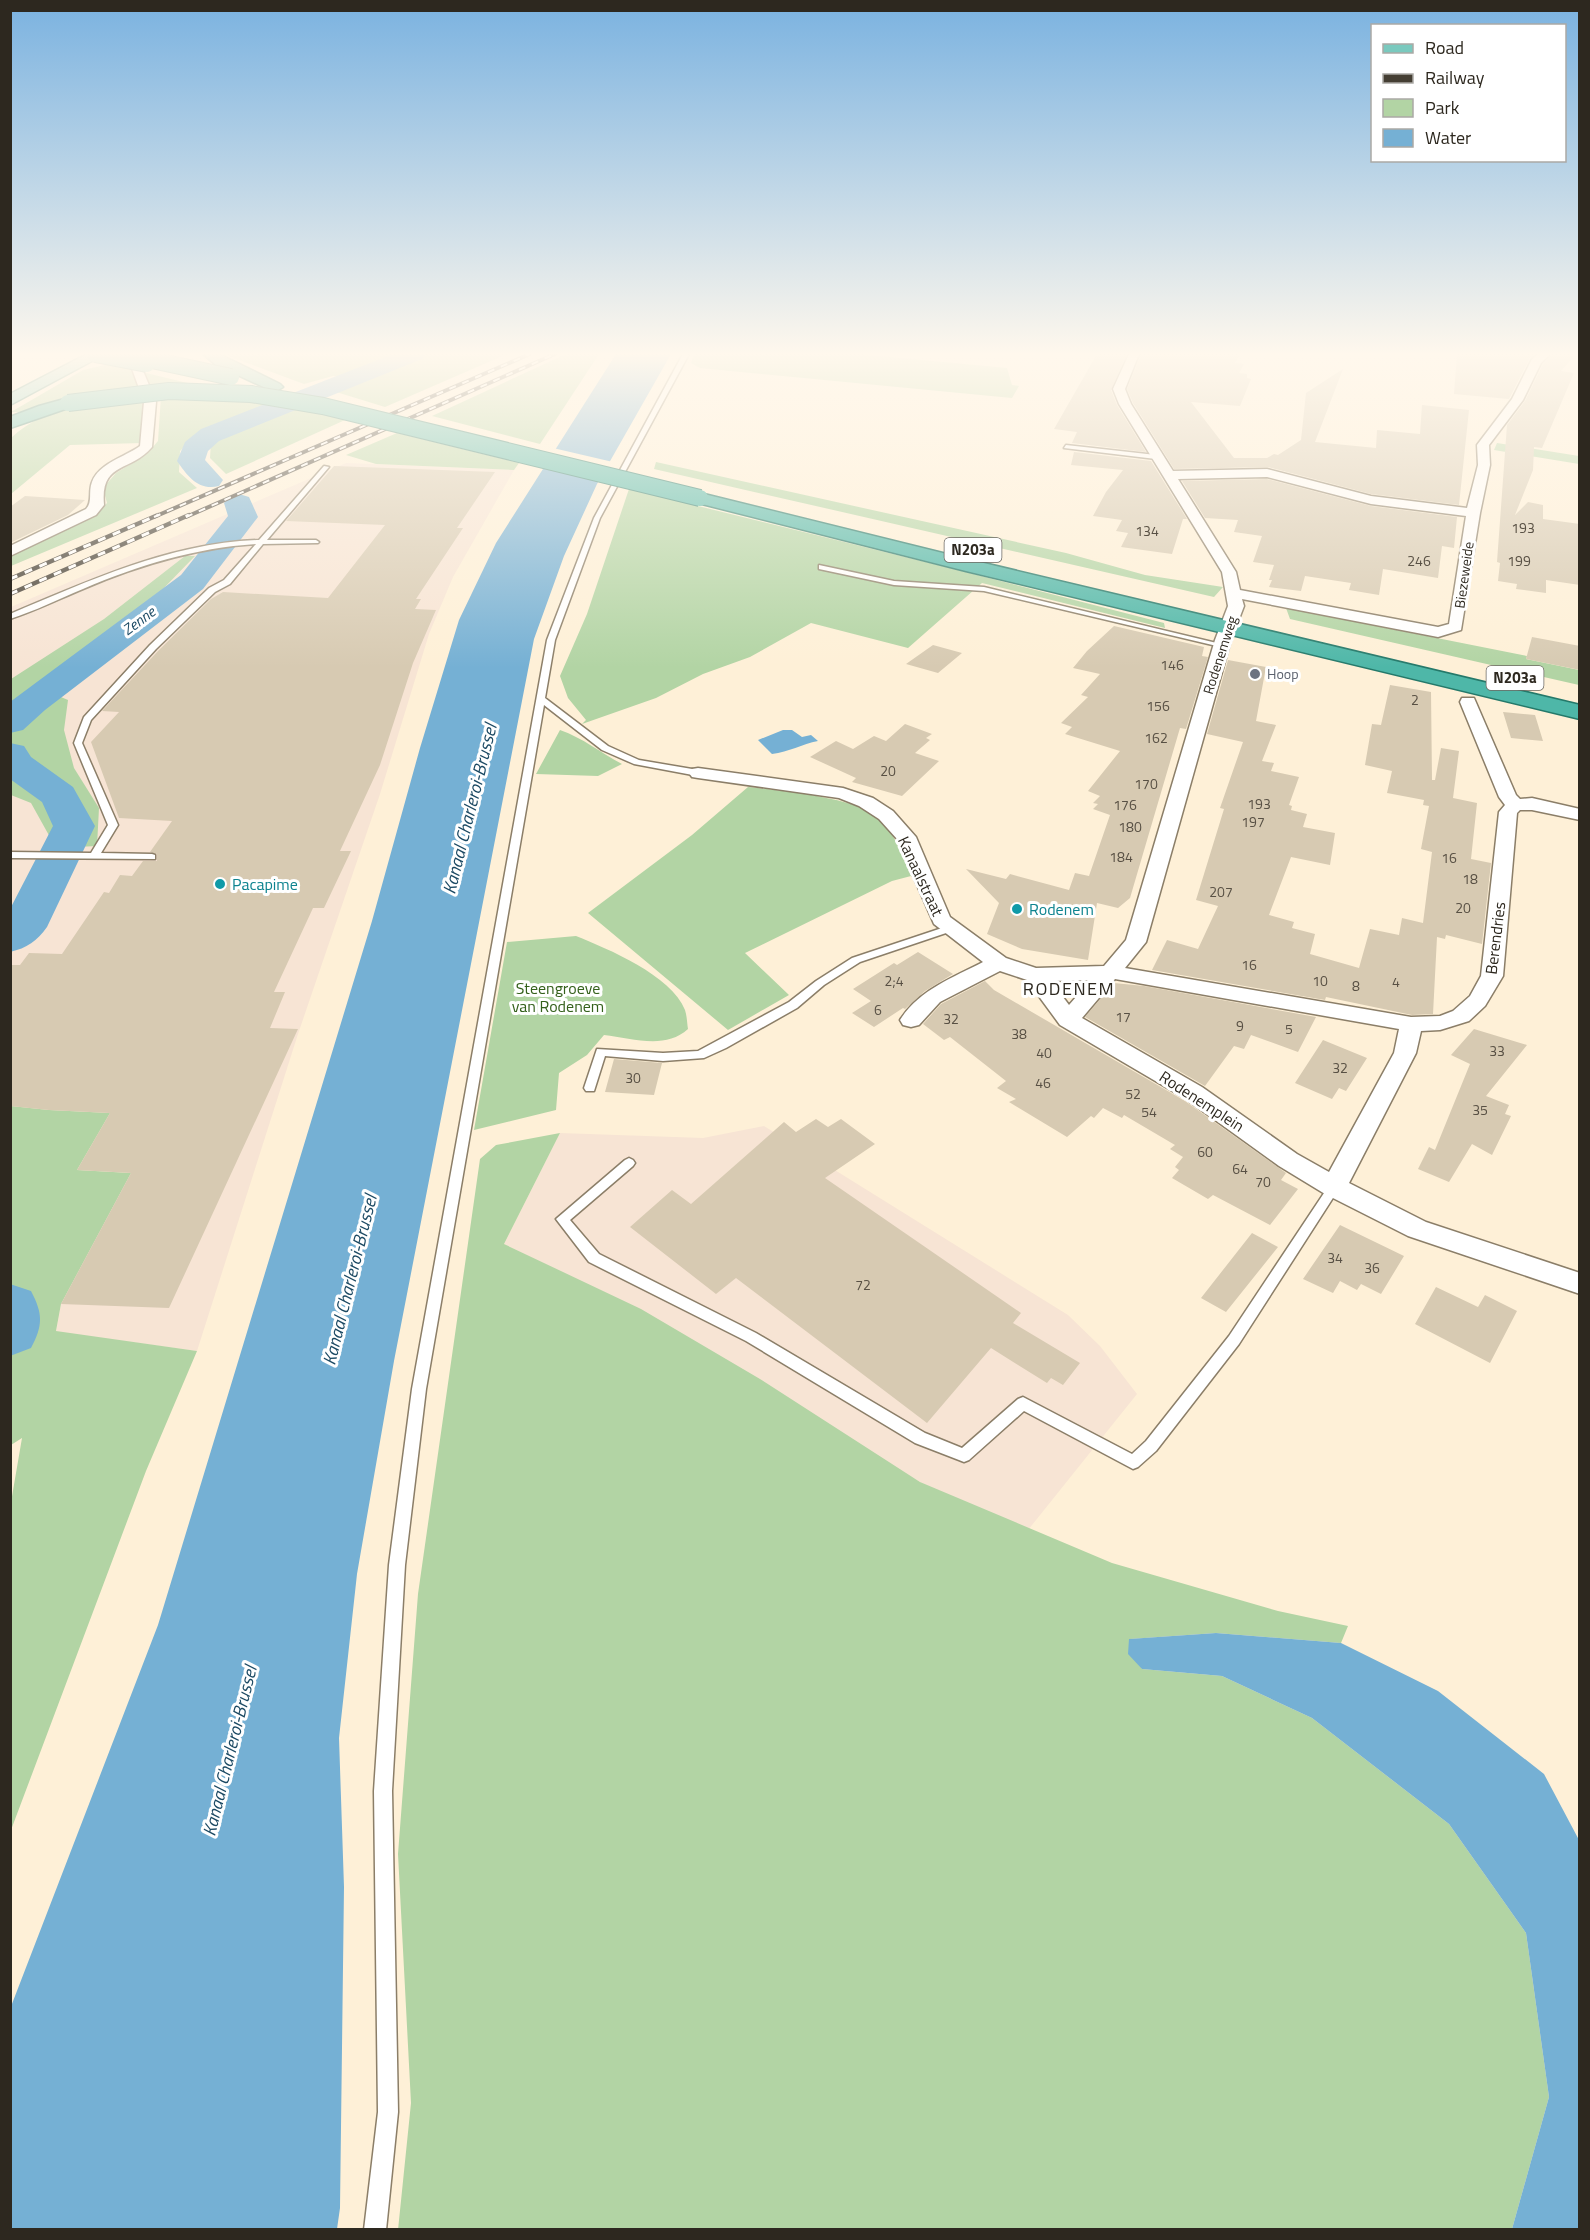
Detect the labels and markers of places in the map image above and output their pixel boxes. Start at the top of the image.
place label: Hoop [1267,663,1299,684]
marker: Hoop [1248,667,1262,681]
place label: Pacapime [232,872,298,896]
marker: Pacapime [213,877,227,891]
place label: Rodenem [1029,897,1094,921]
marker: Rodenem [1010,902,1024,916]

